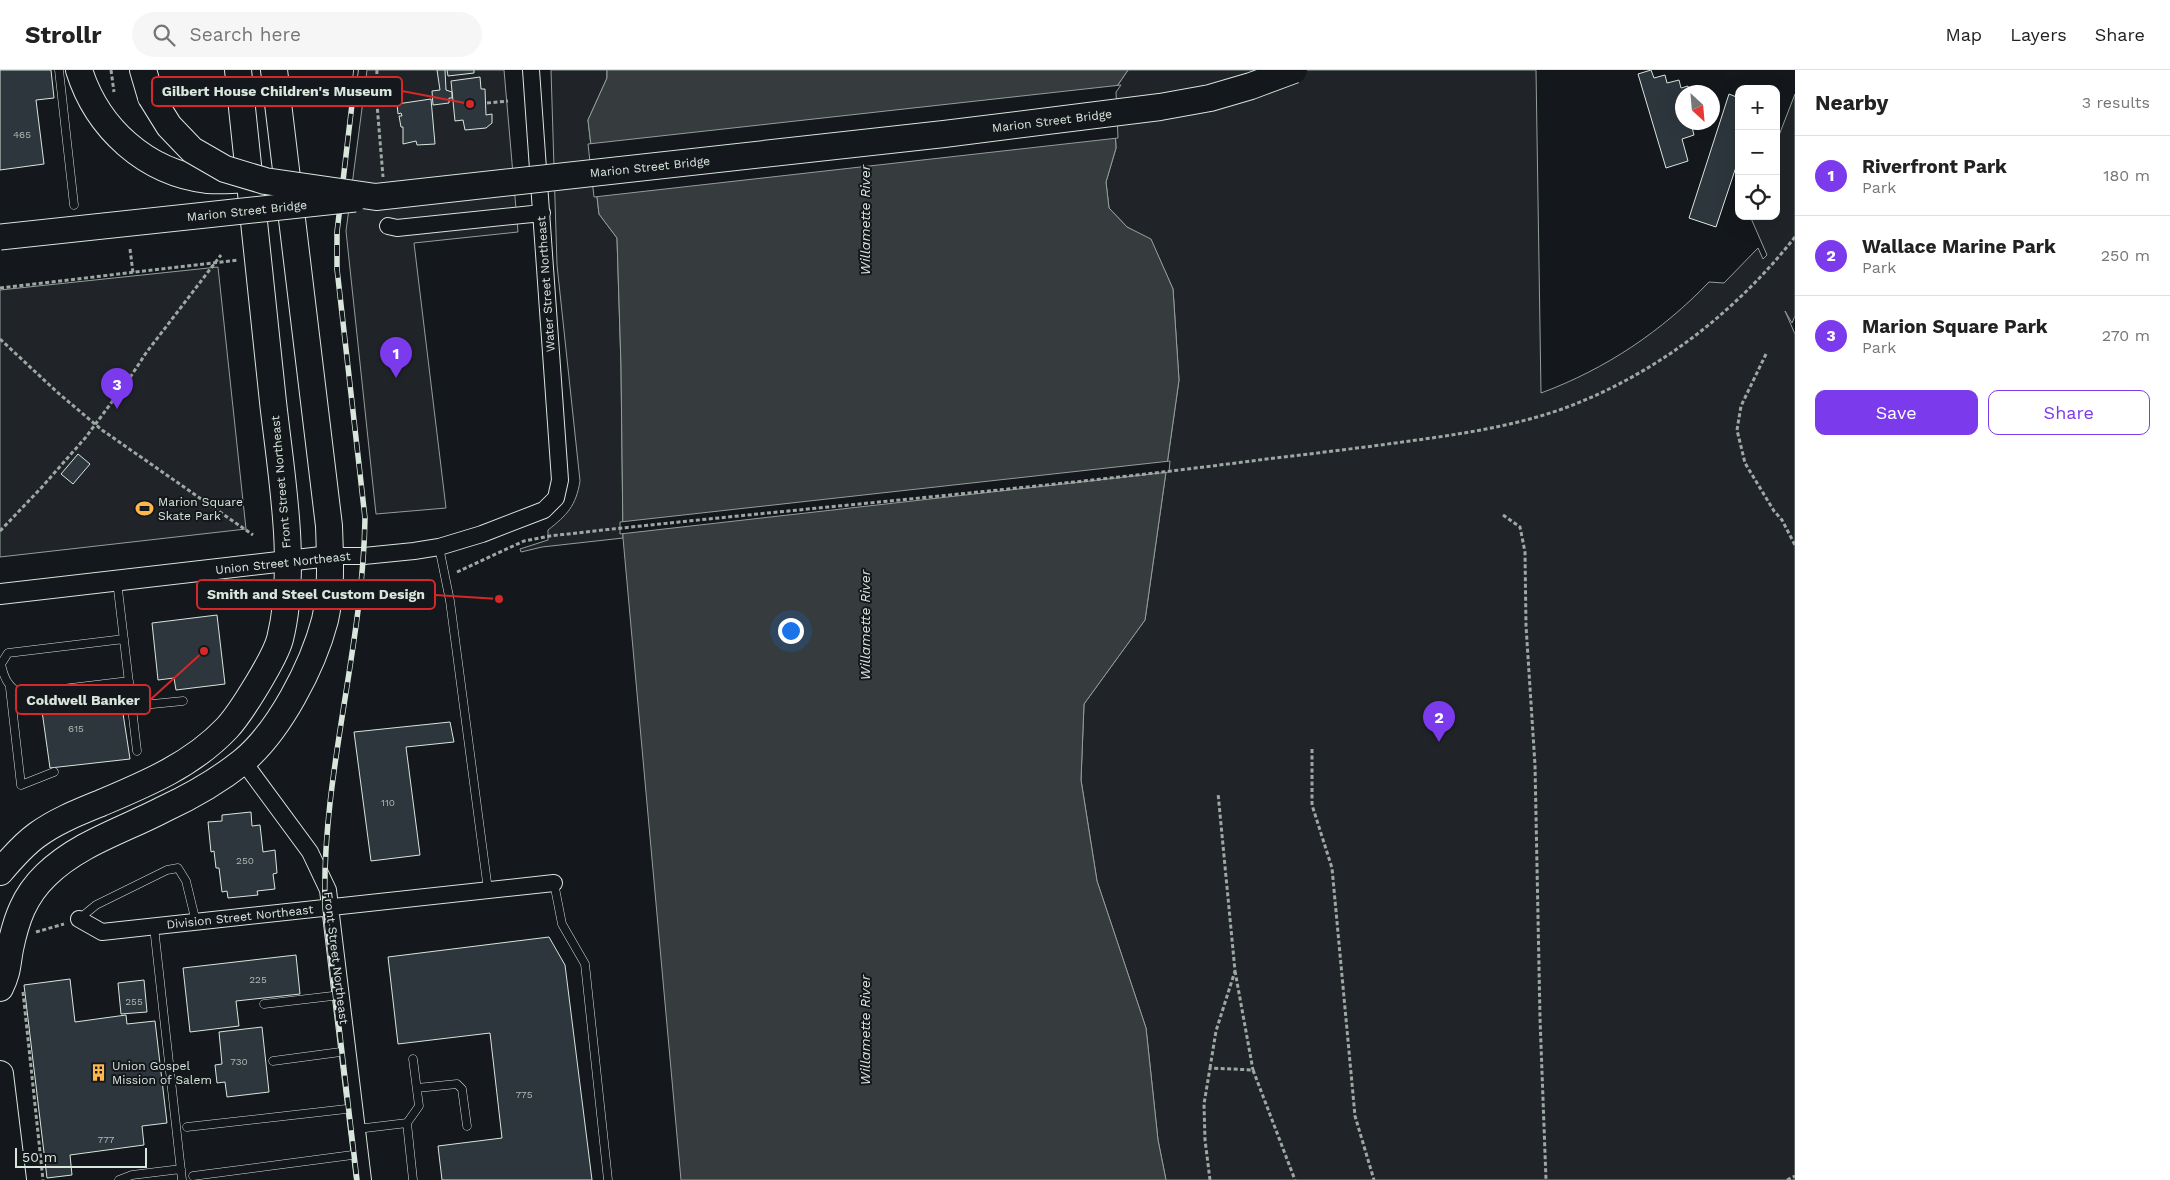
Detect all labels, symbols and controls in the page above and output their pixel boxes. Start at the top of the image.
search box [132,12,482,57]
text: Strollr [25,21,102,49]
icon: search [150,21,178,49]
text: Search here [190,23,301,46]
text: Map [1945,24,1982,45]
text: Layers [2010,24,2067,45]
text: Share [2095,24,2145,45]
callout: Gilbert House Children's Museum [152,77,402,106]
text: Gilbert House Children's Museum [162,83,392,99]
north arrow [1675,85,1720,130]
map controls [1735,85,1780,220]
button: + [1735,85,1780,130]
text: Nearby [1815,90,1888,115]
text: 3 results [2082,93,2150,112]
street label: Marion Street Bridge [991,107,1113,135]
house number: 465 [13,129,31,140]
button: − [1735,130,1780,175]
street label: Marion Street Bridge [589,154,711,180]
text: Riverfront Park [1862,155,2007,178]
water label: Willamette River [857,164,873,275]
text: 1 [1828,166,1834,185]
text: 180 m [2103,166,2150,185]
button: locate [1735,175,1780,220]
text: Park [1862,178,1896,197]
street label: Marion Street Bridge [186,198,308,224]
street label: Water Street Northeast [534,215,558,353]
text: Wallace Marine Park [1862,235,2056,258]
text: 2 [1826,246,1836,265]
text: 250 m [2101,246,2150,265]
text: Park [1862,258,1896,277]
text: Marion Square Park [1862,315,2048,338]
text: 3 [1826,326,1836,345]
text: 270 m [2102,326,2150,345]
pin: 1 [380,337,412,378]
text: Park [1862,338,1896,357]
pin: 3 [101,368,133,409]
button: Save [1815,390,1978,435]
button: Share [1988,390,2150,435]
street label: Front Street Northeast [268,415,294,549]
place label: Marion Square Skate Park [158,495,243,523]
sports icon: Marion Square Skate Park [134,499,154,519]
street label: Union Street Northeast [215,549,351,577]
water label: Willamette River [857,569,873,680]
callout: Smith and Steel Custom Design [197,580,435,609]
text: Smith and Steel Custom Design [207,586,425,602]
your location [778,618,804,644]
callout: Coldwell Banker [16,685,150,714]
text: Coldwell Banker [26,692,140,708]
pin: 2 [1423,701,1455,742]
house number: 615 [68,723,84,734]
house number: 110 [381,797,395,808]
house number: 250 [236,855,254,866]
street label: Front Street Northeast [321,891,351,1025]
street label: Division Street Northeast [166,902,314,932]
house number: 225 [249,974,267,985]
water label: Willamette River [857,974,873,1085]
house number: 255 [125,996,143,1007]
house number: 730 [230,1056,248,1067]
place label: Union Gospel Mission of Salem [112,1059,212,1087]
building icon: Union Gospel Mission of Salem [88,1063,108,1083]
house number: 775 [515,1089,533,1100]
house number: 777 [98,1134,115,1145]
scale bar [15,1145,148,1168]
text: 50 m [22,1149,57,1165]

